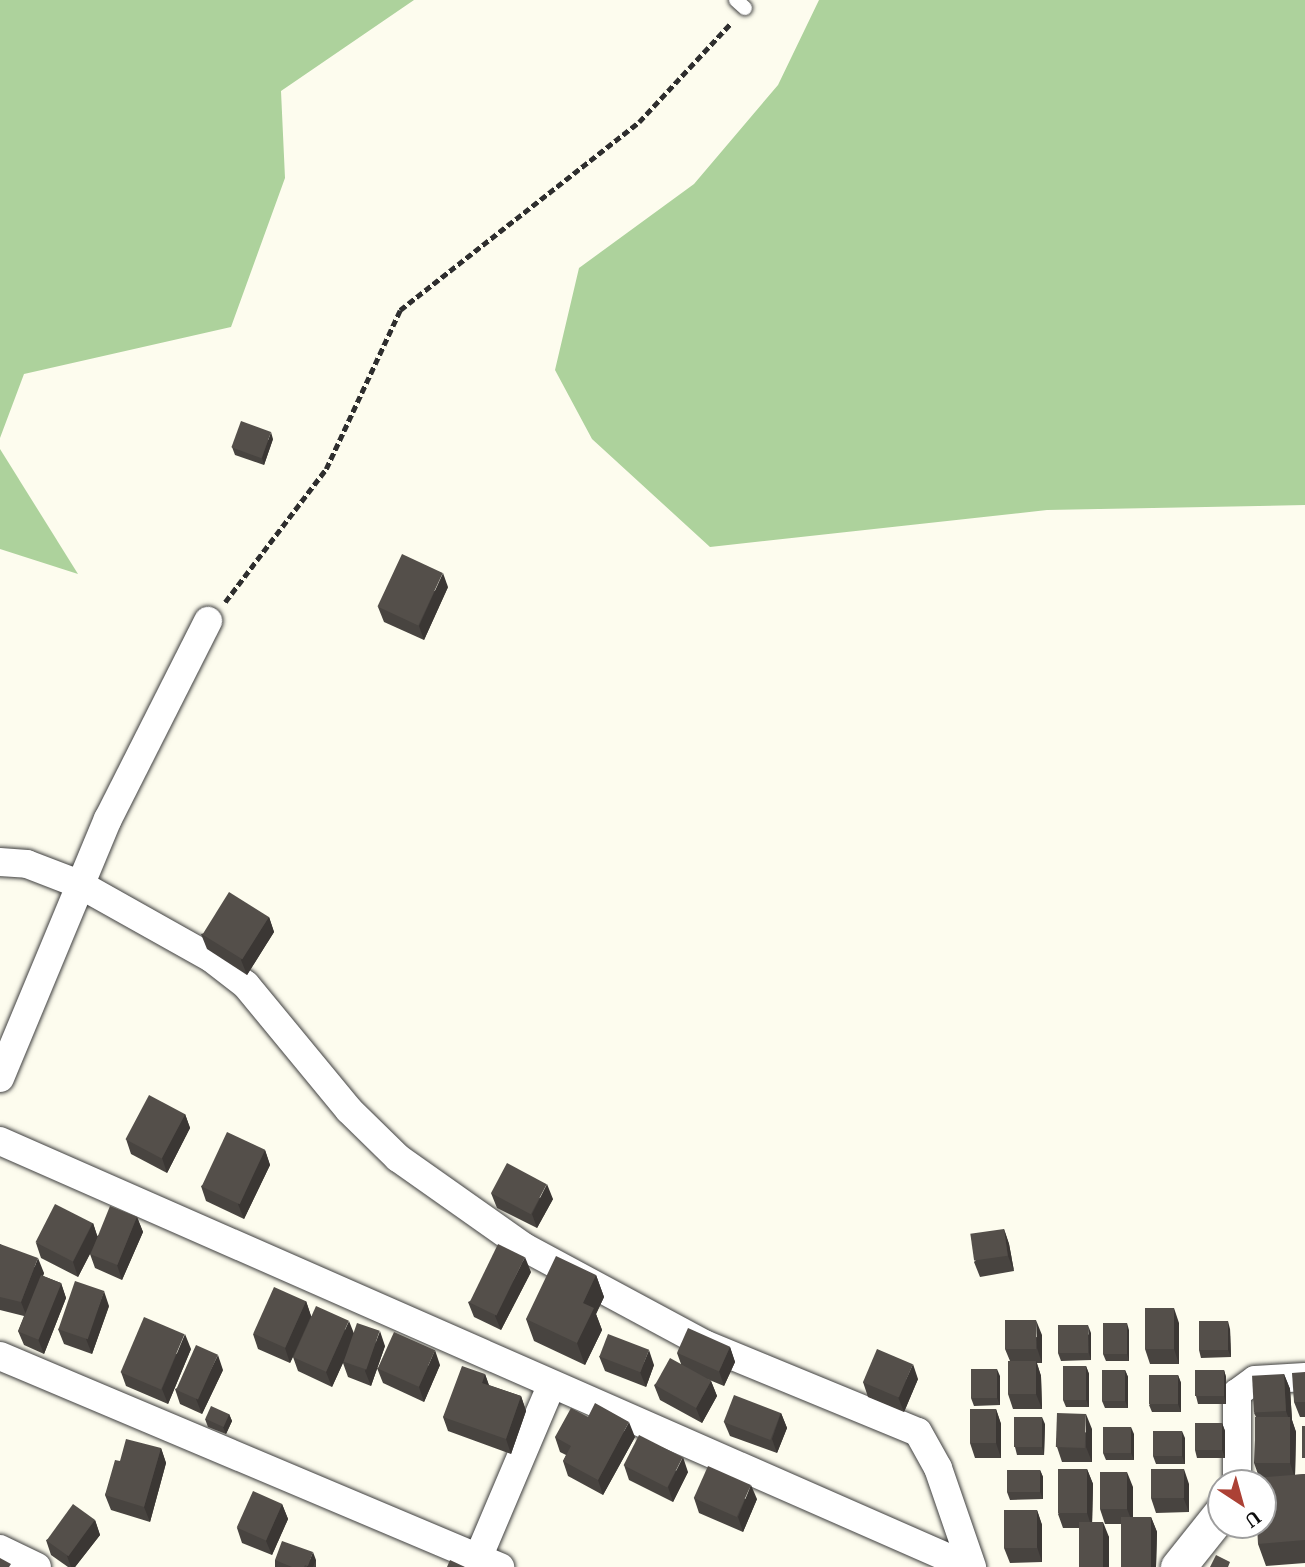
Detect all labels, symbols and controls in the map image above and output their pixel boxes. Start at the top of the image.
north arrow [1207,1469,1277,1539]
text: U [1241,1506,1266,1534]

